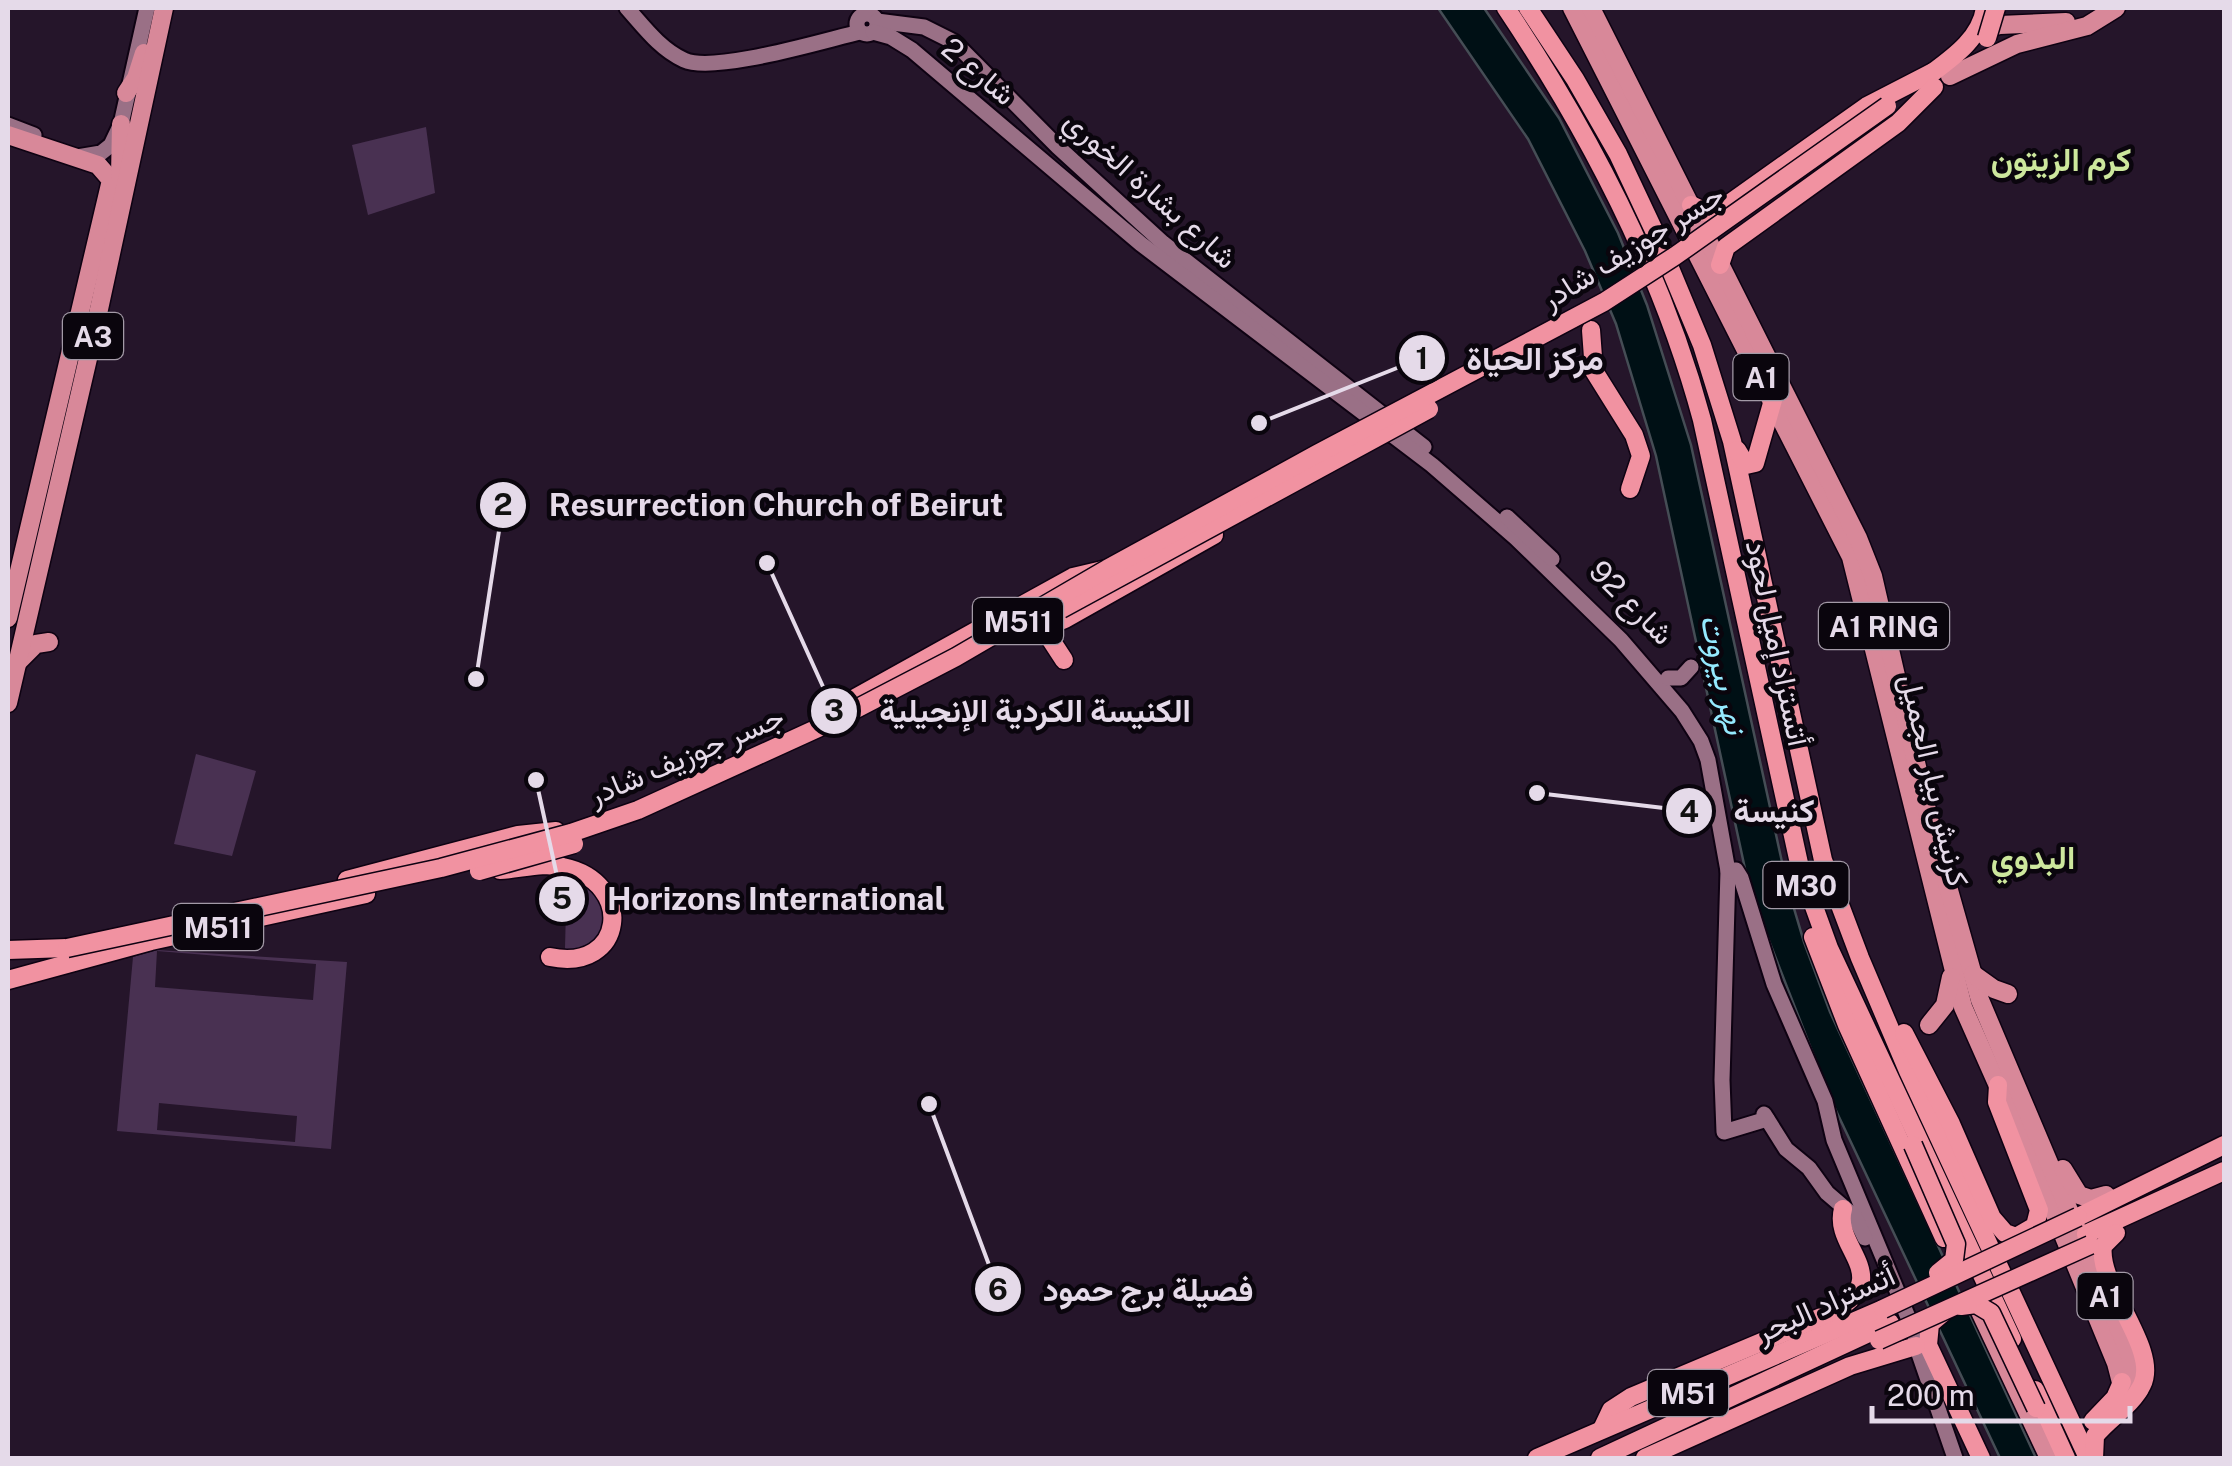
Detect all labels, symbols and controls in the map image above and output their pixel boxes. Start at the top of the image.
street label: شارع 2 [933,30,1023,115]
street label: شارع بشارة الخوري [1053,102,1245,281]
district label: كرم الزيتون [1991,141,2131,181]
street label: جسر جوزيف شادر [1533,175,1731,318]
road number: A3 [63,313,123,359]
callout: مركز الحياة [1397,327,1624,389]
text: 1 [1416,340,1428,376]
text: مركز الحياة [1466,340,1604,379]
road number: A1 [1734,354,1788,400]
callout: Resurrection Church of Beirut [478,474,1023,536]
text: 2 [493,486,513,522]
text: Resurrection Church of Beirut [549,486,1003,523]
street label: أتستراد إميل لحود [1737,537,1817,750]
street label: شارع 92 [1580,552,1682,654]
road number: M511 [973,598,1063,644]
road number: A1 RING [1819,603,1949,649]
water label: نهر بيروت [1691,611,1755,739]
street label: كرنيش بيار الجميل [1892,670,1977,890]
callout: الكنيسة الكردية الإنجيلية [809,680,1210,742]
text: 3 [824,692,844,728]
text: الكنيسة الكردية الإنجيلية [879,692,1191,732]
street label: جسر جوزيف شادر [582,698,789,814]
callout: كنيسة [1664,780,1835,842]
text: كنيسة [1734,792,1814,830]
text: 4 [1679,793,1699,829]
district label: البدوي [1991,839,2075,884]
road number: M30 [1764,862,1848,908]
callout: Horizons International [537,868,965,930]
text: 5 [552,880,572,916]
text: Horizons International [607,880,945,917]
road number: M511 [173,904,263,950]
street label: أتستراد البحر [1749,1256,1901,1351]
callout: فصيلة برج حمود [973,1258,1274,1320]
text: 6 [988,1271,1008,1307]
text: فصيلة برج حمود [1043,1271,1253,1312]
road number: A1 [2078,1273,2132,1319]
scale bar [1872,1361,2130,1423]
road number: M51 [1648,1370,1728,1416]
text: 200 m [1887,1377,1975,1413]

